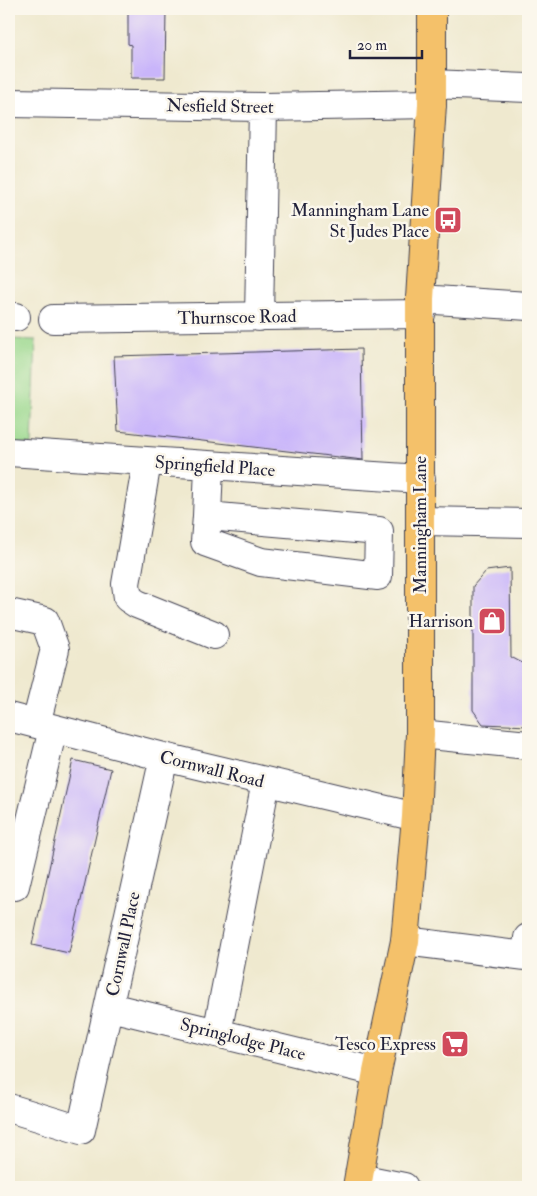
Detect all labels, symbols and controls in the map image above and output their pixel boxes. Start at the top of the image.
scale bar [350,28,422,60]
text: 20 m [357,36,387,55]
street label: Nesfield Street [166,94,274,119]
place label: Manningham Lane St Judes Place [291,199,429,243]
bus stop icon: Manningham Lane St Judes Place [433,205,463,235]
street label: Thurnscoe Road [177,305,297,330]
street label: Springfield Place [154,451,276,482]
street label: Manningham Lane [409,456,432,594]
shop icon: Harrison [477,606,507,636]
place label: Harrison [409,610,473,633]
street label: Cornwall Road [157,745,267,794]
street label: Cornwall Place [101,889,146,999]
street label: Springlodge Place [178,1013,308,1066]
supermarket icon: Tesco Express [440,1029,470,1059]
place label: Tesco Express [335,1033,436,1056]

